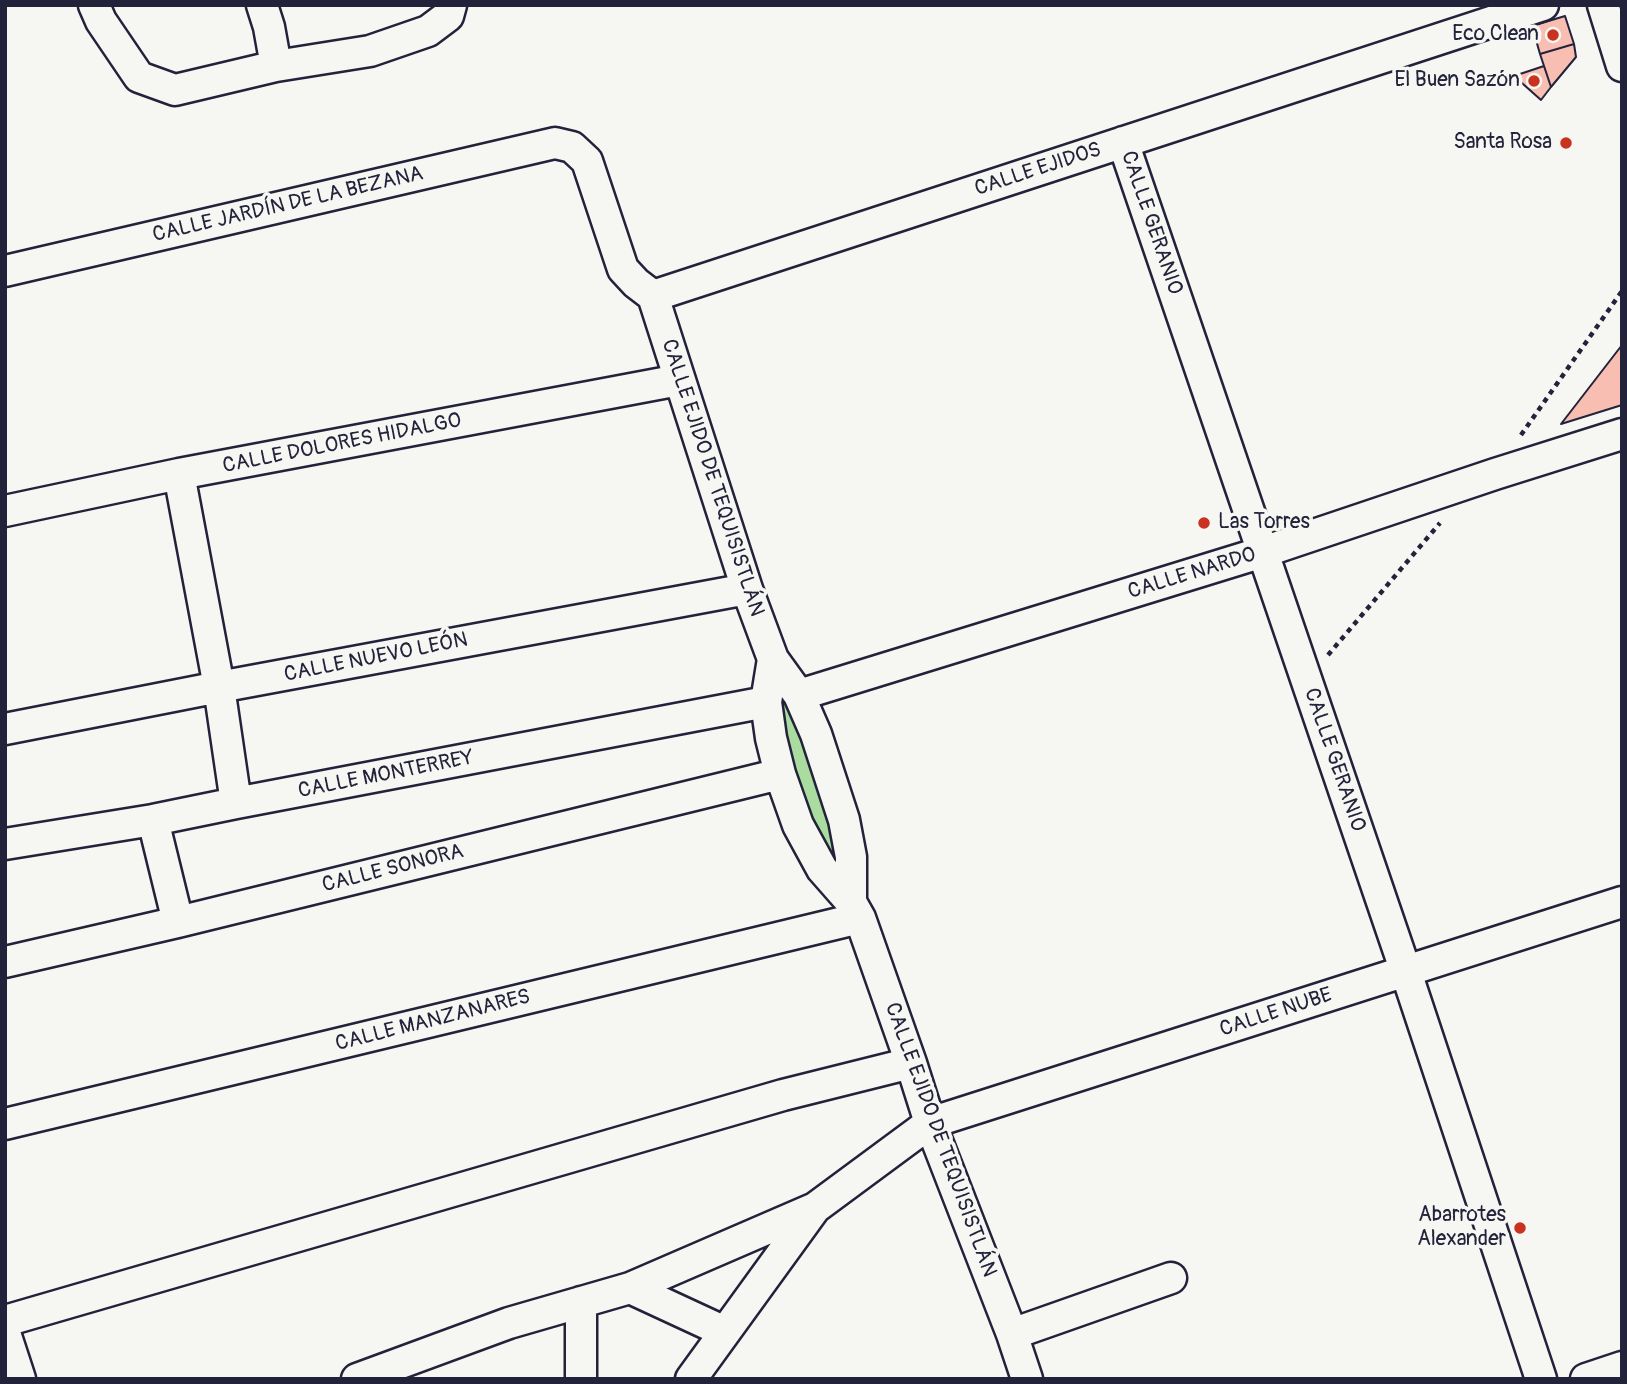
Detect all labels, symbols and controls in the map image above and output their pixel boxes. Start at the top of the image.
place label: Eco Clean [1452,22,1539,48]
marker: Eco Clean [1545,27,1561,43]
place label: El Buen Sazón [1394,68,1520,94]
marker: El Buen Sazón [1526,73,1542,89]
place label: Santa Rosa [1454,130,1552,156]
marker: Santa Rosa [1558,135,1574,151]
street label: CALLE EJIDOS [972,138,1104,202]
street label: CALLE GERANIO [1115,148,1187,298]
street label: CALLE JARDÍN DE LA BEZANA [150,162,426,248]
street label: CALLE EJIDO DE TEQUISISTLÁN [655,336,769,620]
street label: CALLE DOLORES HIDALGO [221,409,463,479]
place label: Las Torres [1218,510,1310,536]
marker: Las Torres [1196,515,1212,531]
street label: CALLE NARDO [1125,543,1259,605]
street label: CALLE NUEVO LEÓN [282,628,470,688]
street label: CALLE GERANIO [1298,685,1370,835]
street label: CALLE MONTERREY [296,746,476,804]
street label: CALLE SONORA [320,839,466,899]
street label: CALLE NUBE [1217,983,1335,1043]
street label: CALLE MANZANARES [333,985,533,1057]
street label: CALLE EJIDO DE TEQUISISTLÁN [879,1000,1001,1280]
place label: Abarrotes Alexander [1417,1203,1506,1253]
marker: Abarrotes Alexander [1512,1220,1528,1236]

